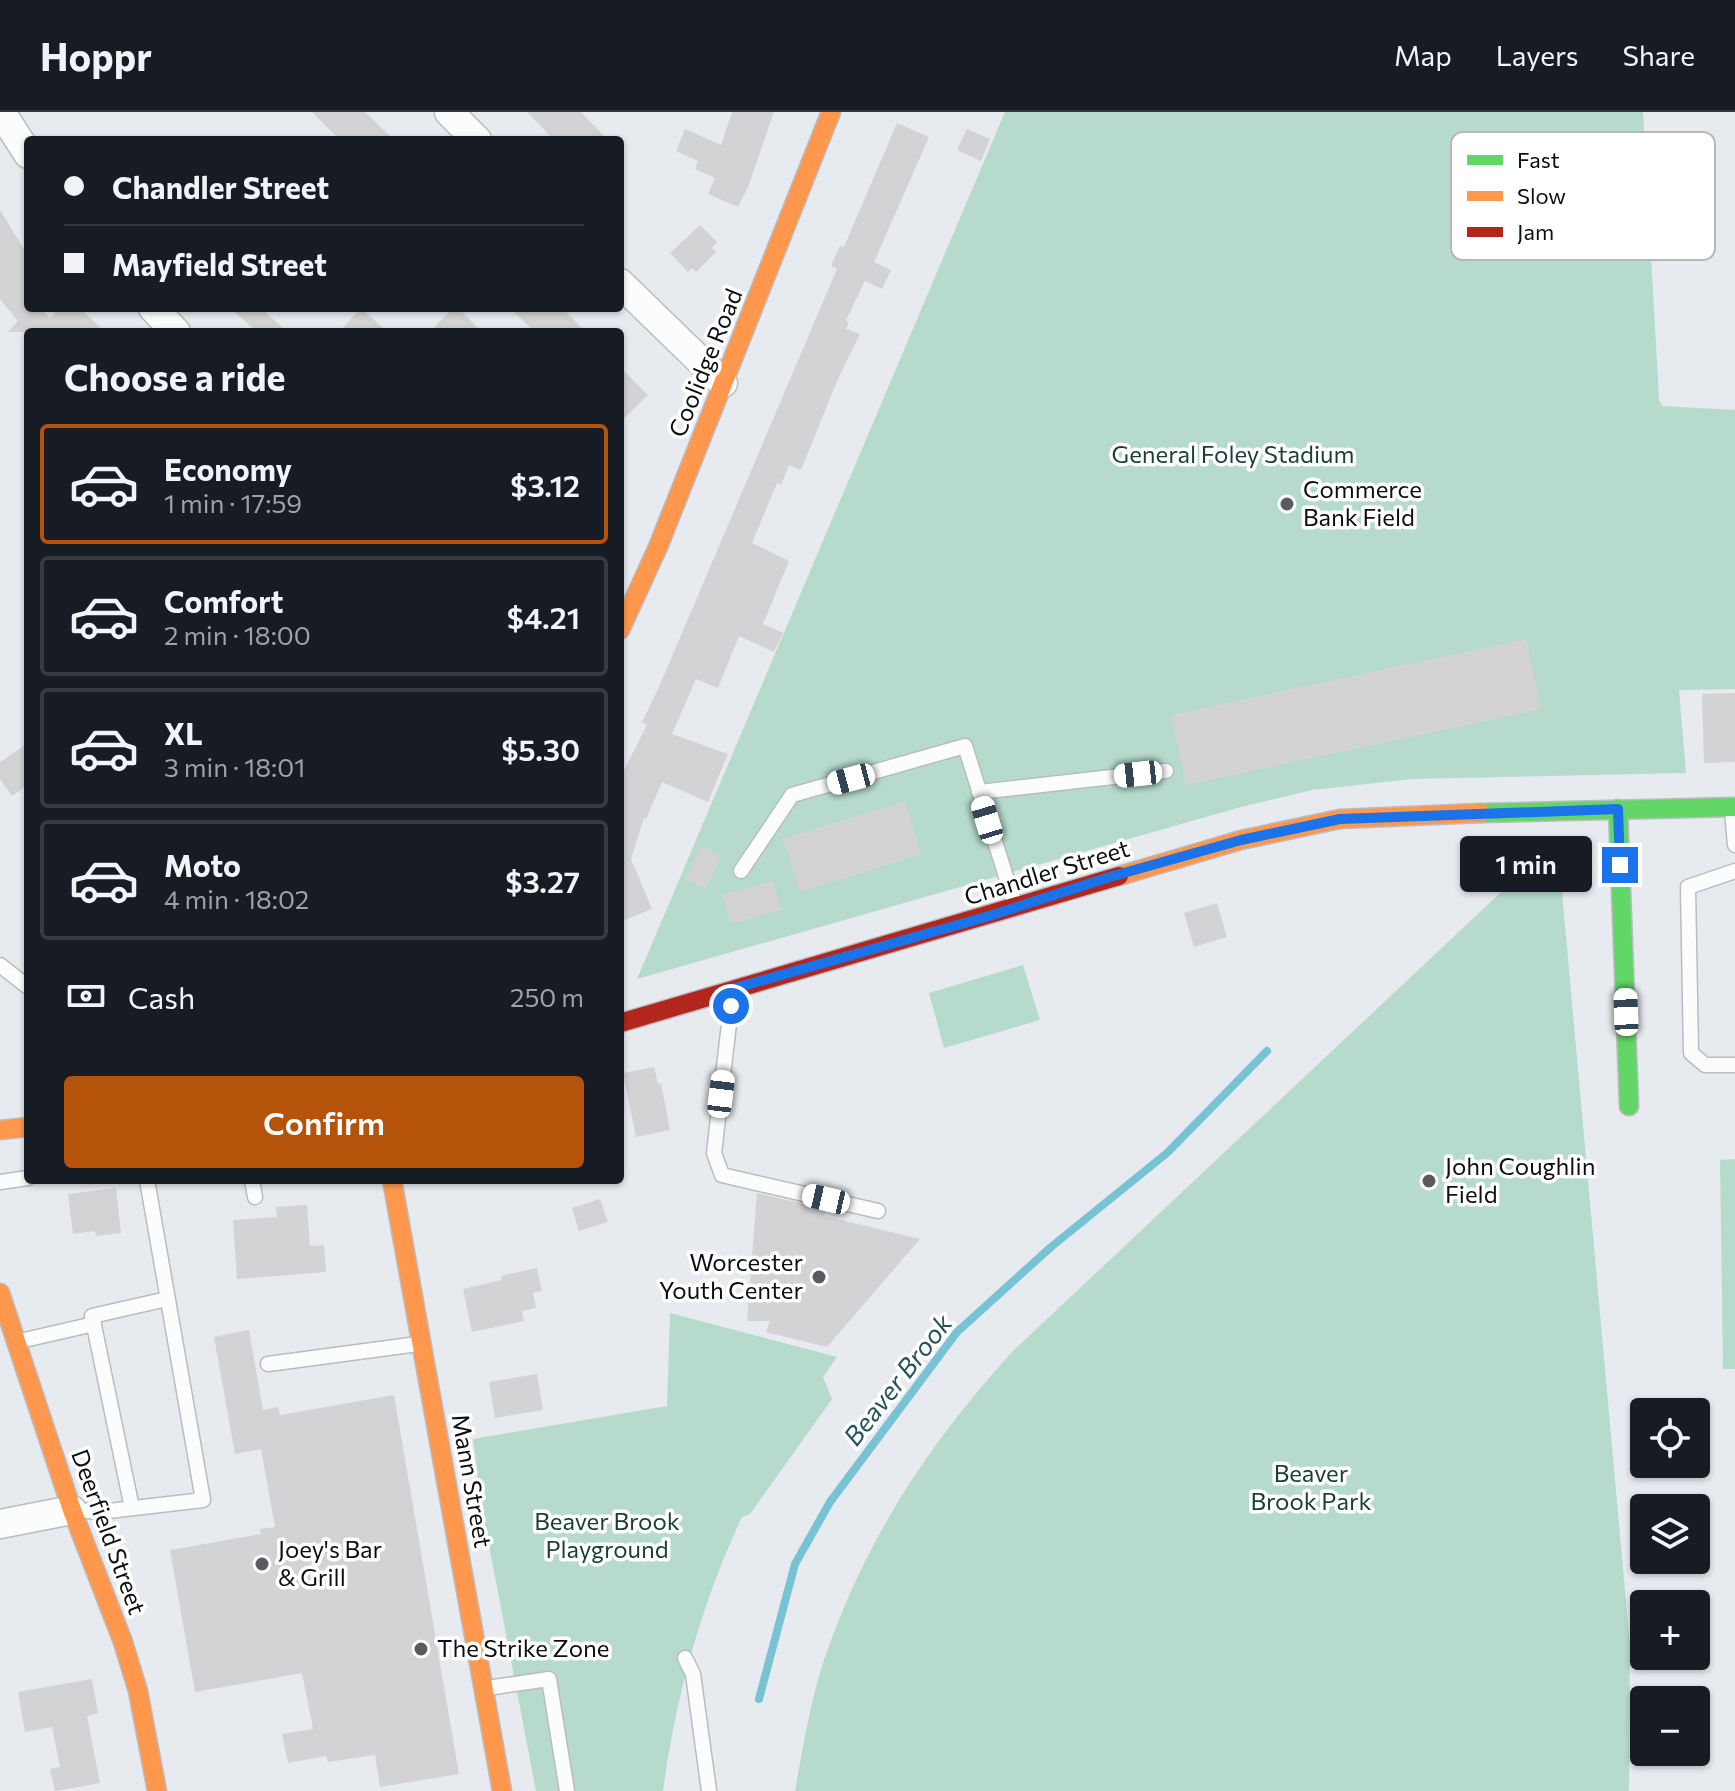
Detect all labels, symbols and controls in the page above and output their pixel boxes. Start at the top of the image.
text: Hoppr [40,32,152,79]
text: Map [1394,38,1452,72]
text: Layers [1496,38,1578,72]
text: Share [1622,38,1695,72]
legend [1451,132,1715,260]
text: Fast [1517,146,1560,173]
text: Chandler Street [112,168,329,205]
text: Slow [1517,182,1566,209]
text: Jam [1517,218,1554,245]
text: Mayfield Street [112,245,327,282]
street label: Coolidge Road [662,284,748,441]
text: Choose a ride [64,354,285,398]
park label: General Foley Stadium [1112,439,1354,468]
icon: car [68,448,140,520]
text: Economy [164,450,292,487]
text: $3.12 [510,466,580,503]
place label: Commerce Bank Field [1303,474,1422,531]
text: 1 min · 17:59 [164,487,302,518]
marker: Commerce Bank Field [1278,495,1296,513]
icon: car [68,580,140,652]
text: Comfort [164,582,283,619]
text: $4.21 [507,598,580,635]
text: 2 min · 18:00 [164,619,311,650]
icon: car [68,712,140,784]
text: XL [164,714,203,751]
text: $5.30 [501,730,580,767]
text: 3 min · 18:01 [164,751,305,782]
car [1113,760,1163,788]
car [825,761,877,797]
car [969,794,1005,846]
street label: Chandler Street [960,833,1133,910]
callout: 1 min [1460,837,1592,893]
icon: car [68,844,140,916]
text: Moto [164,846,241,883]
route end [1602,847,1638,883]
text: 1 min [1495,848,1557,879]
text: $3.27 [505,862,580,899]
text: 4 min · 18:02 [164,883,309,914]
icon: cash [64,974,108,1018]
text: Cash [128,978,195,1015]
text: 250 m [510,981,584,1012]
route start [713,988,749,1024]
car [1613,988,1639,1036]
car [706,1069,736,1119]
button: Confirm [64,1076,584,1168]
place label: John Coughlin Field [1445,1151,1595,1208]
marker: John Coughlin Field [1420,1172,1438,1190]
car [800,1182,852,1216]
place label: Worcester Youth Center [659,1247,803,1304]
marker: Worcester Youth Center [810,1268,828,1286]
water label: Beaver Brook [836,1307,958,1451]
map controls [1630,1398,1710,1766]
button: locate [1630,1398,1710,1478]
street label: Mann Street [446,1412,499,1550]
street label: Deerfield Street [66,1445,153,1618]
park label: Beaver Brook Park [1250,1458,1372,1515]
button: layers [1630,1494,1710,1574]
park label: Beaver Brook Playground [534,1506,680,1563]
place label: Joey's Bar & Grill [278,1534,383,1591]
marker: Joey's Bar & Grill [253,1555,271,1573]
button: + [1630,1590,1710,1670]
place label: The Strike Zone [437,1633,609,1662]
marker: The Strike Zone [412,1640,430,1658]
button: − [1630,1686,1710,1766]

